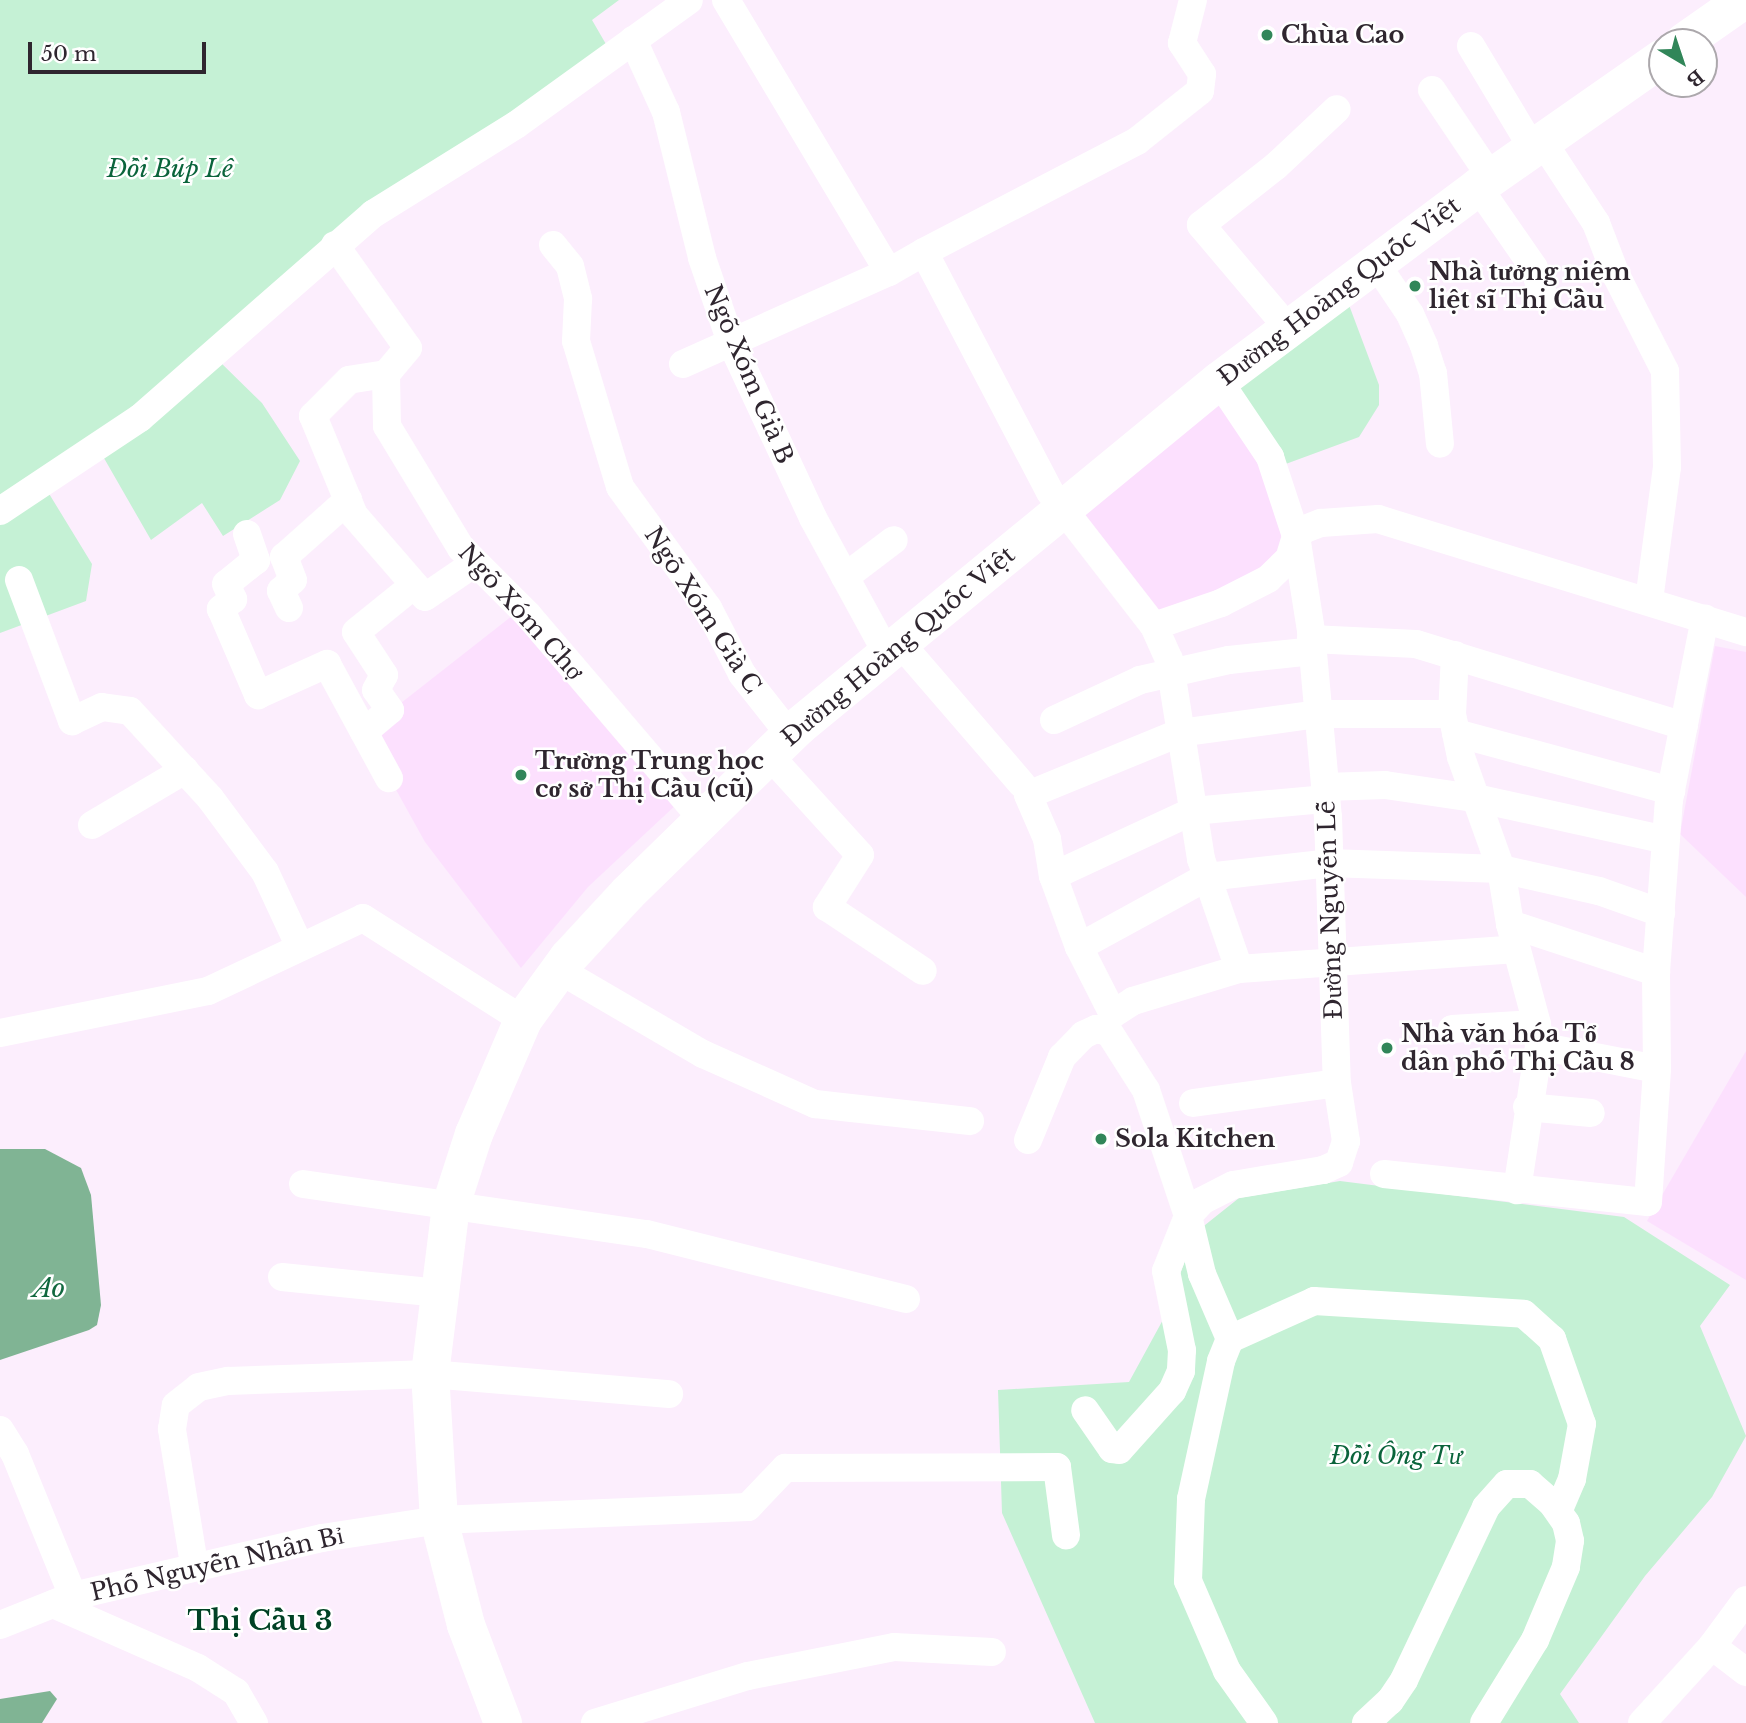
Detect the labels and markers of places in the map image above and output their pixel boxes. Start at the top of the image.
place label: Chùa Cao [1281,21,1404,49]
marker: Chùa Cao [1259,27,1275,43]
place label: Nhà tưởng niệm liệt sĩ Thị Cầu [1429,258,1631,314]
marker: Nhà tưởng niệm liệt sĩ Thị Cầu [1407,278,1423,294]
place label: Trường Trung học cơ sở Thị Cầu (cũ) [535,747,765,803]
marker: Trường Trung học cơ sở Thị Cầu (cũ) [513,767,529,783]
place label: Nhà văn hóa Tổ dân phố Thị Cầu 8 [1401,1020,1636,1076]
marker: Nhà văn hóa Tổ dân phố Thị Cầu 8 [1379,1040,1395,1056]
place label: Sola Kitchen [1115,1125,1275,1153]
marker: Sola Kitchen [1093,1131,1109,1147]

